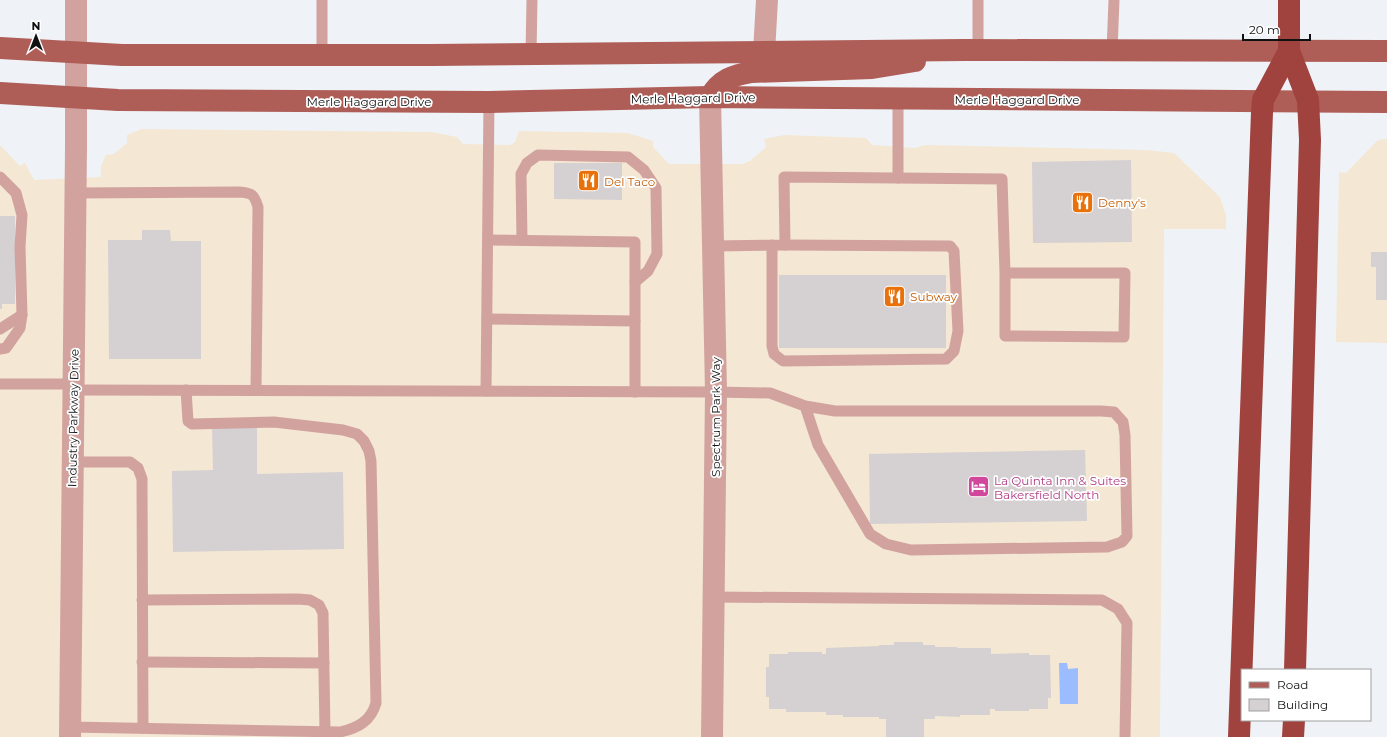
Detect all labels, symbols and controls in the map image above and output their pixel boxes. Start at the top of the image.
north arrow [16,16,56,56]
scale bar [1243,16,1310,42]
text: N [32,19,40,33]
text: 20 m [1249,22,1280,37]
street label: Merle Haggard Drive [630,89,756,107]
street label: Merle Haggard Drive [955,92,1079,107]
street label: Merle Haggard Drive [307,94,431,109]
restaurant icon: Del Taco [575,168,601,194]
place label: Del Taco [604,174,655,189]
restaurant icon: Denny's [1069,189,1095,215]
place label: Denny's [1098,195,1146,210]
restaurant icon: Subway [882,283,908,309]
place label: Subway [910,289,958,304]
street label: Industry Parkway Drive [64,349,82,487]
street label: Spectrum Park Way [708,357,723,477]
place label: La Quinta Inn & Suites Bakersfield North [994,473,1126,502]
hotel icon: La Quinta Inn & Suites Bakersfield North [965,474,991,500]
legend [1241,669,1371,721]
text: Road [1277,677,1308,692]
text: Building [1277,697,1328,712]

